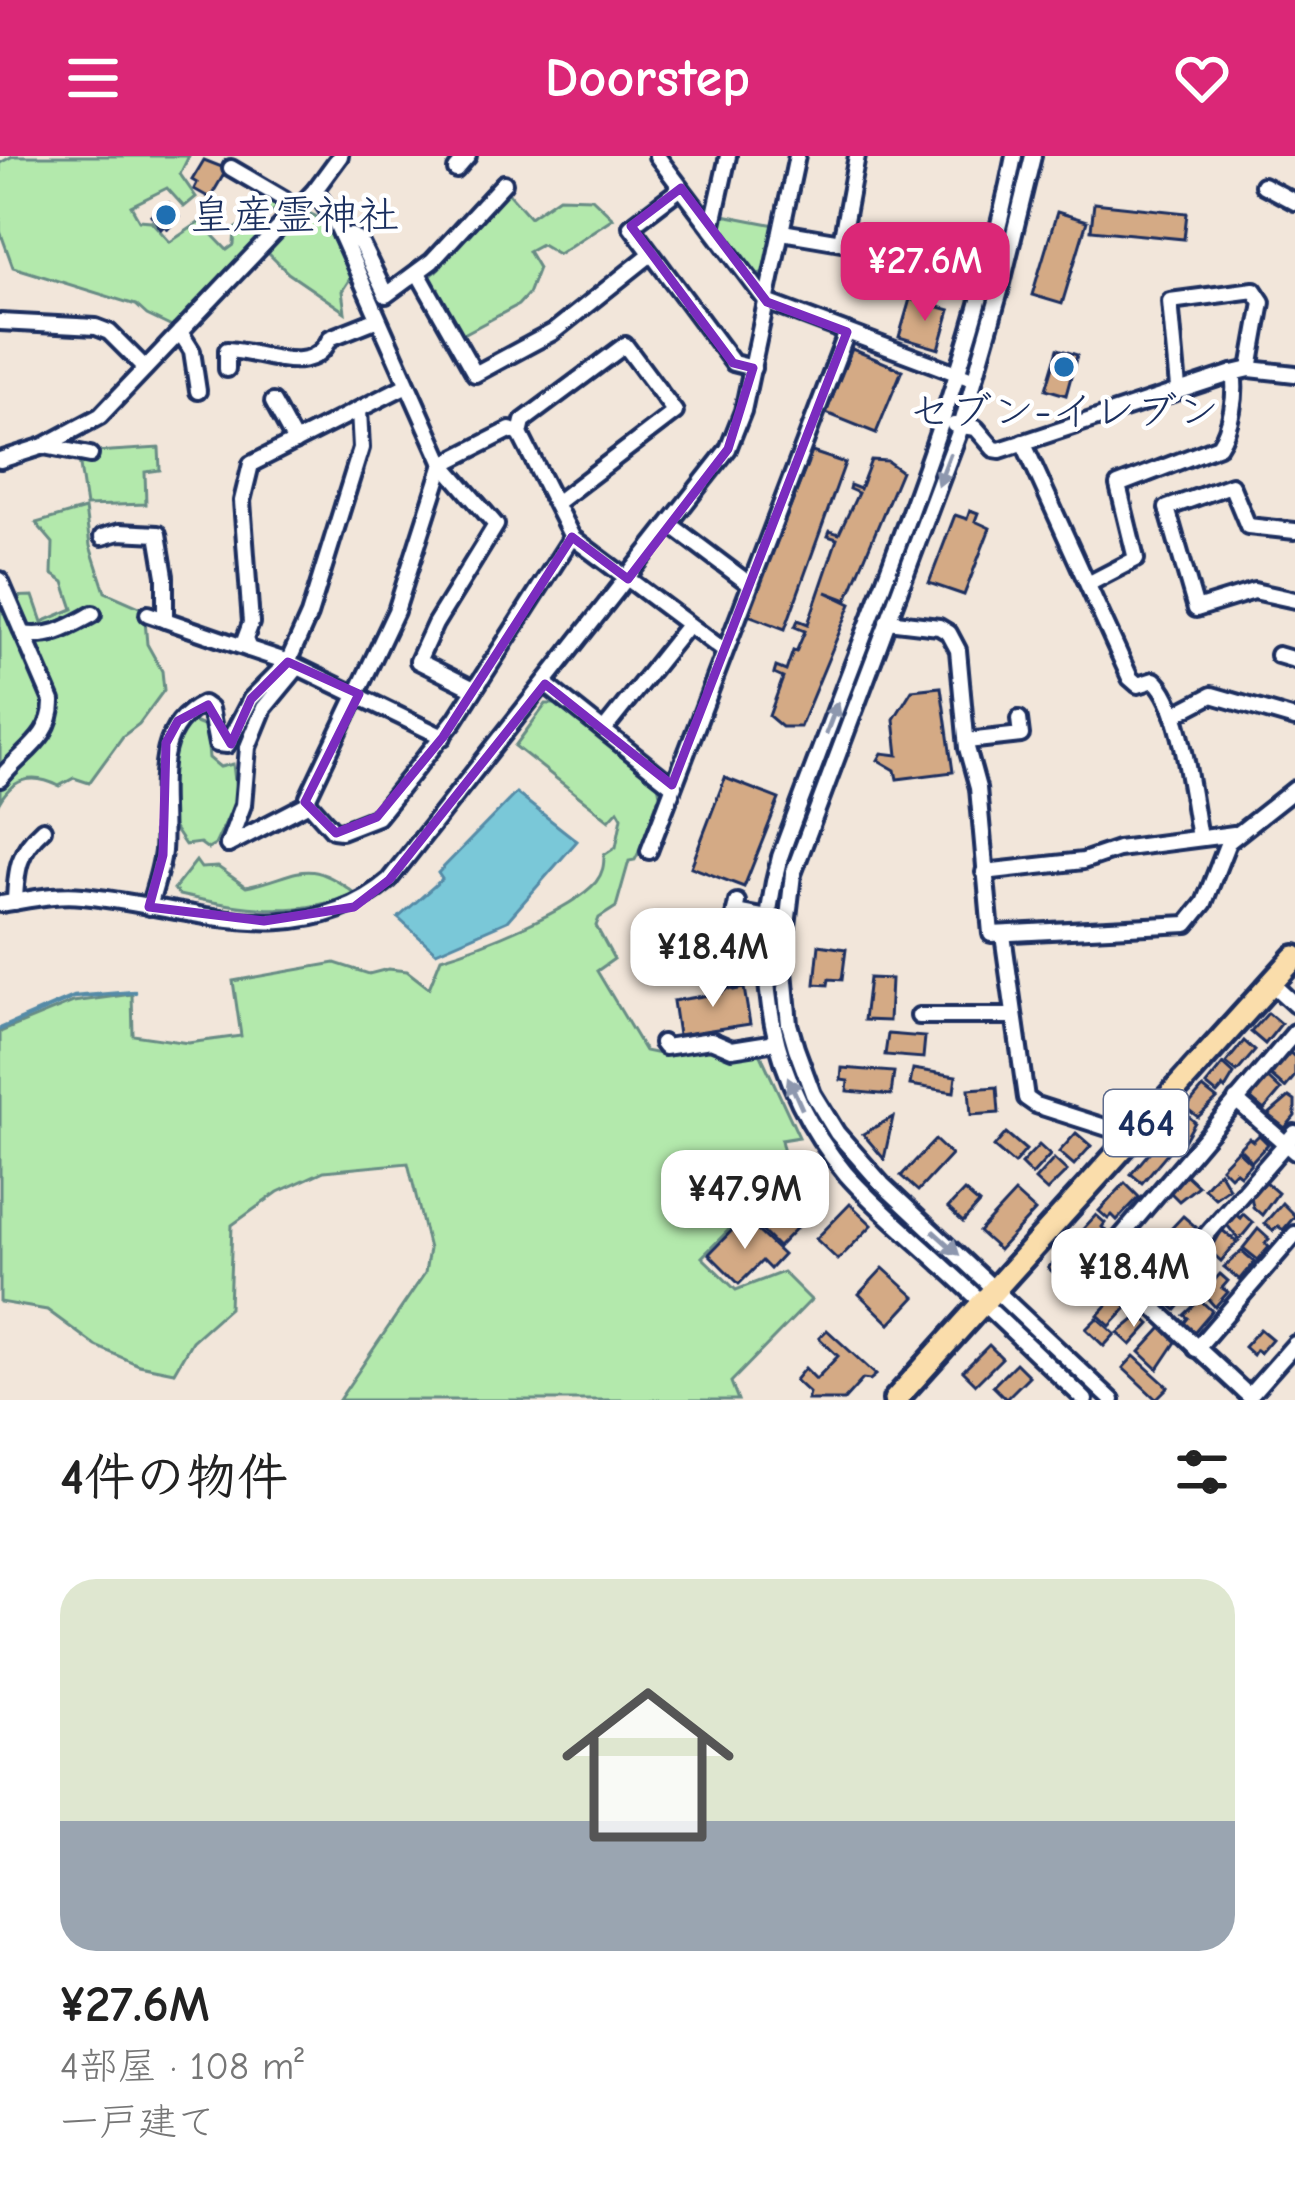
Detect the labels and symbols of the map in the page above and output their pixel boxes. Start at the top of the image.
place label: 皇産霊神社 [190,191,400,240]
marker: 皇産霊神社 [153,202,179,228]
pin: ¥27.6M [827,222,1023,324]
marker: セブン-イレブン [1051,354,1077,380]
place label: セブン-イレブン [909,387,1219,436]
one-way arrow [934,453,953,489]
one-way arrow [824,700,843,736]
pin: ¥18.4M [615,908,811,1010]
one-way arrow [785,1075,805,1110]
road number: 464 [1104,1090,1188,1156]
pin: ¥47.9M [647,1150,843,1252]
pin: ¥18.4M [1036,1228,1232,1330]
one-way arrow [932,1229,961,1256]

